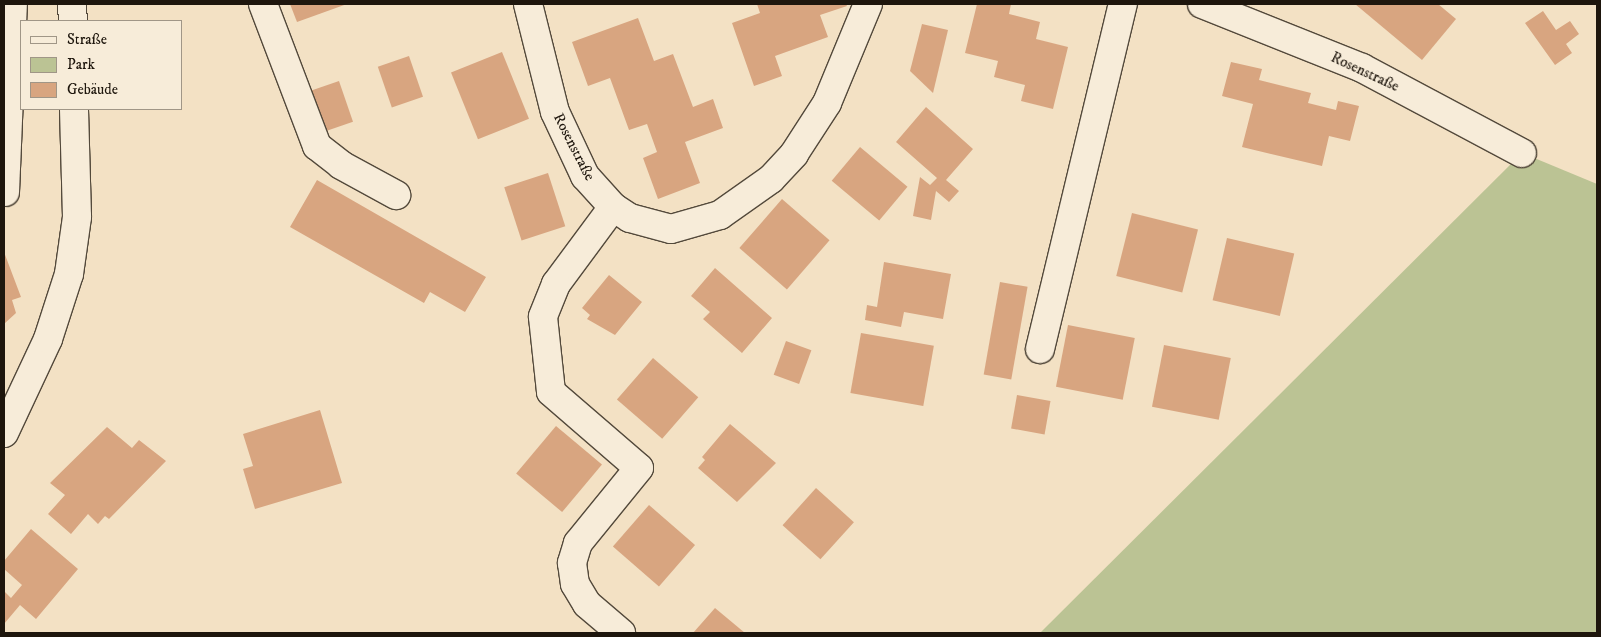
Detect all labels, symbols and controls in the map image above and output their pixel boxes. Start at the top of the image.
legend [20,20,182,110]
text: Straße [67,30,107,49]
street label: Rosenstraße [1328,48,1402,96]
text: Park [67,55,95,74]
text: Gebäude [67,80,118,99]
street label: Rosenstraße [549,110,599,184]

